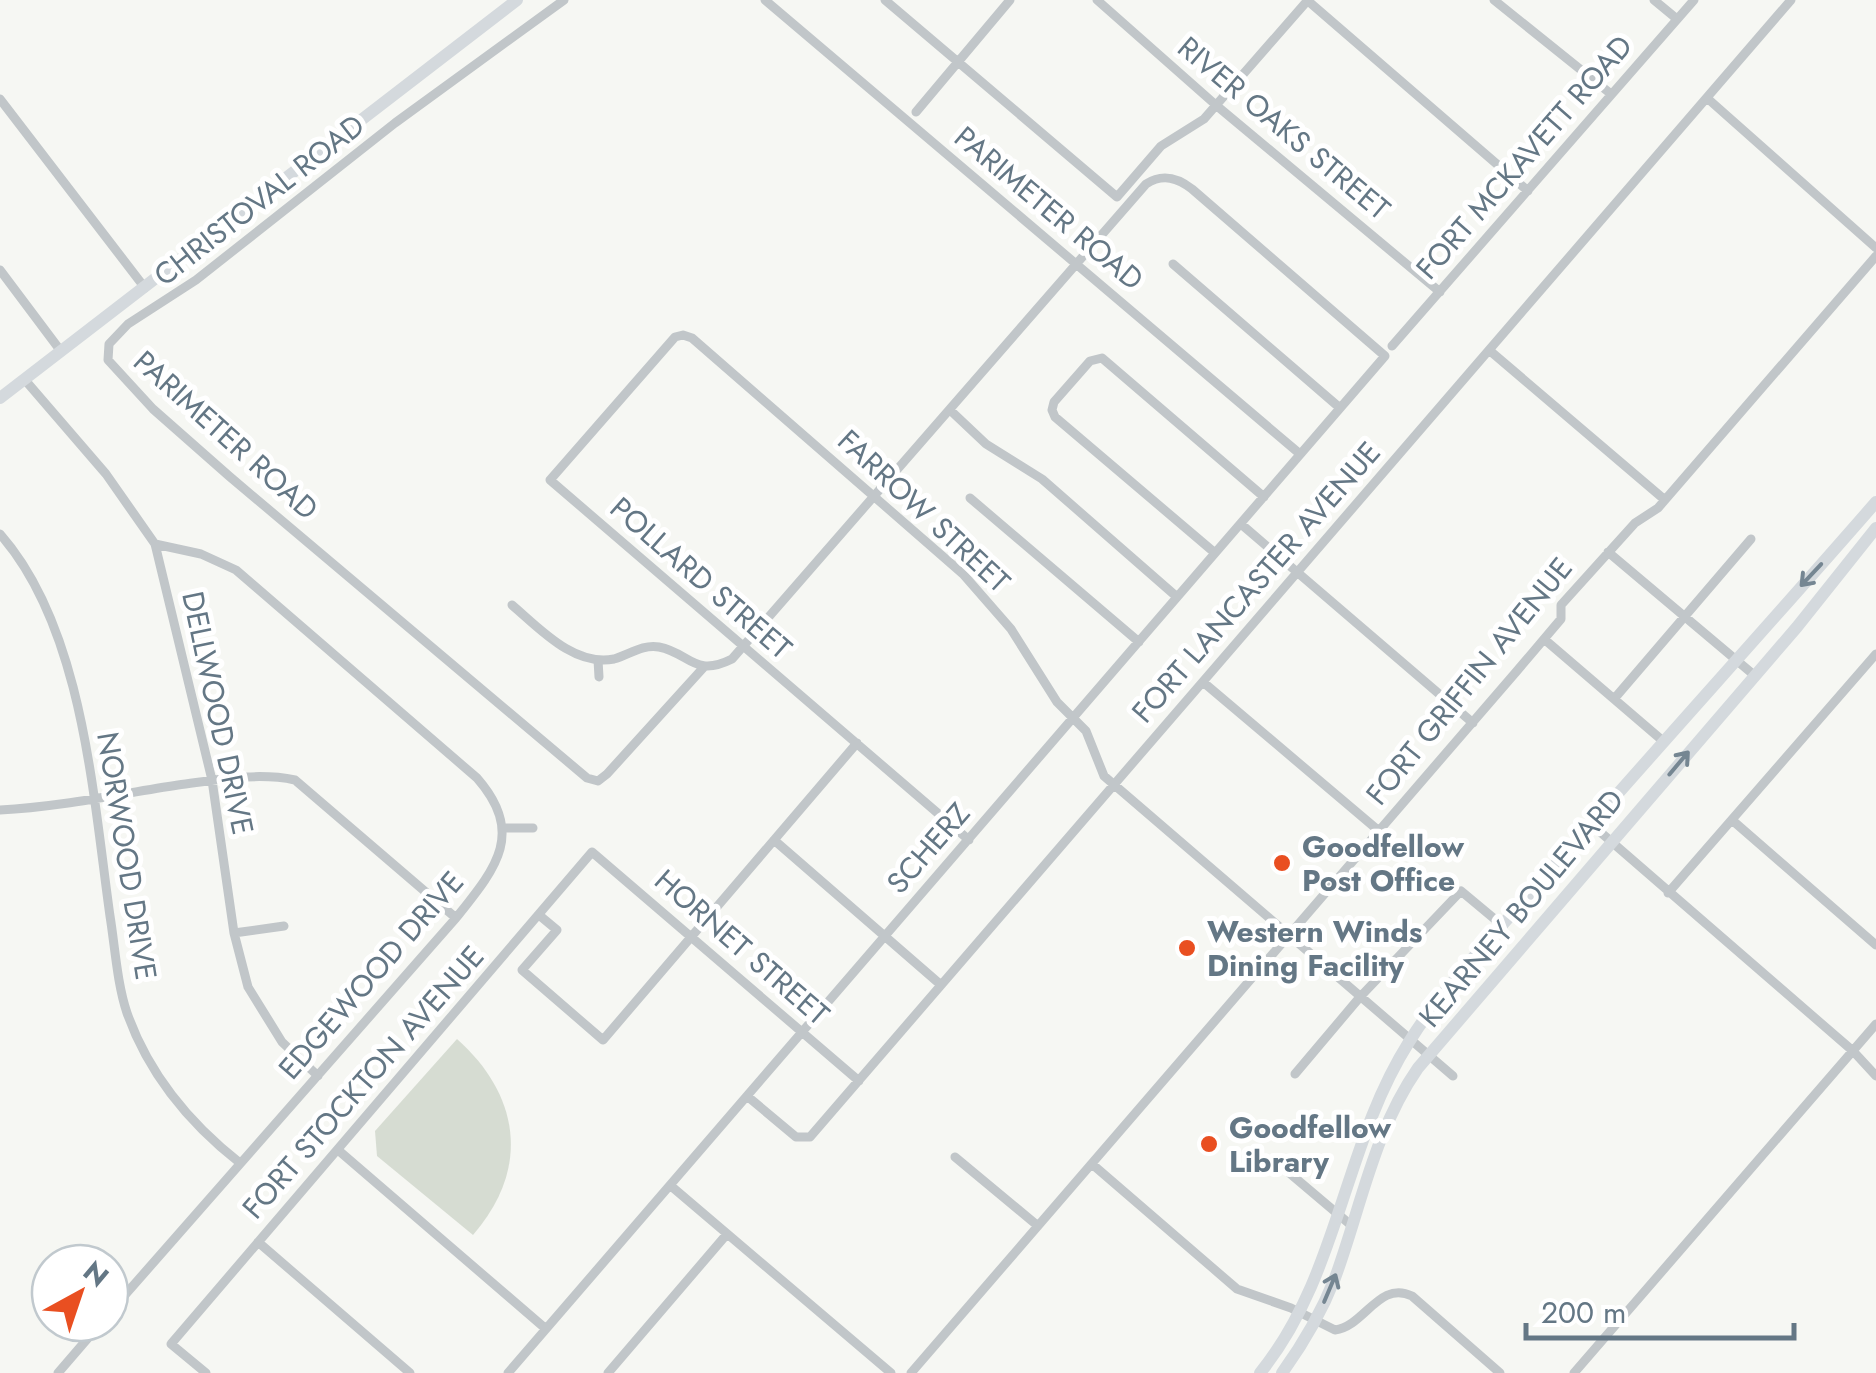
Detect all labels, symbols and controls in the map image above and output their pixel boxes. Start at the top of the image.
street label: RIVER OAKS STREET [1169,26,1400,230]
street label: FORT MCKAVETT ROAD [1406,26,1642,288]
street label: CHRISTOVAL ROAD [145,104,373,296]
street label: PARIMETER ROAD [945,116,1153,300]
street label: PARIMETER ROAD [124,340,328,530]
street label: FARROW STREET [828,420,1020,602]
street label: FORT LANCASTER AVENUE [1122,432,1390,732]
street label: POLLARD STREET [601,487,801,669]
street label: FORT GRIFFIN AVENUE [1356,548,1582,814]
one-way arrow [1799,562,1823,586]
street label: DELLWOOD DRIVE [171,587,265,839]
street label: NORWOOD DRIVE [86,729,168,983]
one-way arrow [1668,751,1691,776]
street label: KEARNEY BOULEVARD [1409,780,1633,1036]
street label: SCHERZ [876,793,980,903]
place label: Goodfellow Post Office [1302,825,1465,902]
marker: Goodfellow Post Office [1271,852,1293,874]
street label: HORNET STREET [645,859,839,1035]
street label: EDGEWOOD DRIVE [268,861,474,1089]
place label: Western Winds Dining Facility [1207,910,1422,987]
street label: FORT STOCKTON AVENUE [232,936,494,1228]
marker: Western Winds Dining Facility [1176,937,1198,959]
place label: Goodfellow Library [1229,1106,1392,1183]
marker: Goodfellow Library [1198,1133,1220,1155]
north arrow [30,1243,130,1343]
text: N [74,1251,117,1297]
one-way arrow [1322,1273,1340,1304]
scale bar [1526,1278,1794,1340]
text: 200 m [1541,1291,1626,1334]

